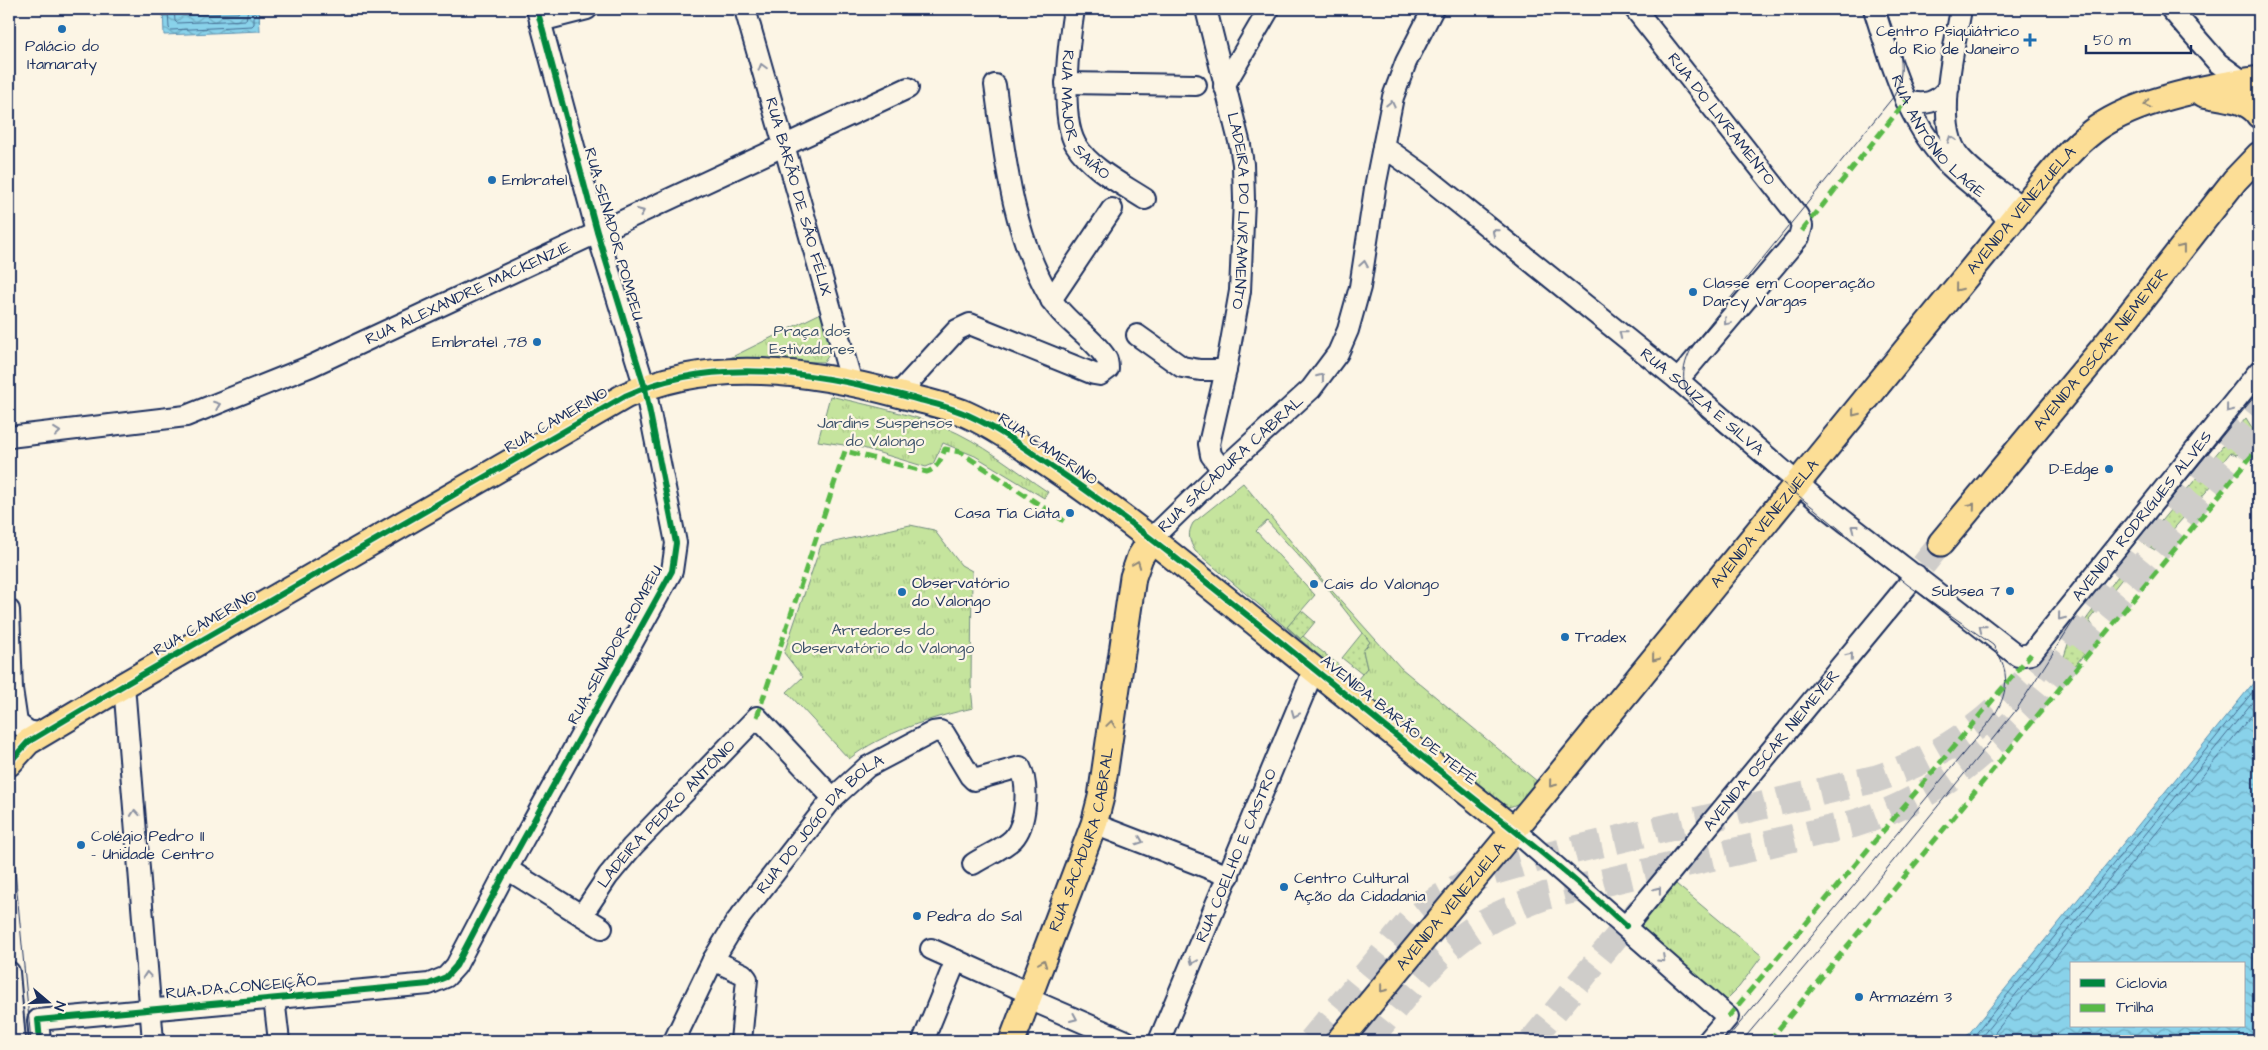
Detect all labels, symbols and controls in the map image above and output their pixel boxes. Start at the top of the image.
place label: Centro Psiquiátrico do Rio de Janeiro [1876,20,2019,60]
scale bar [2086,22,2190,54]
marker: Palácio do Itamaraty [56,23,68,35]
text: 50 m [2093,30,2131,51]
marker: Centro Psiquiátrico do Rio de Janeiro [2023,33,2037,47]
place label: Palácio do Itamaraty [25,35,99,76]
street label: RUA DO LIVRAMENTO [1663,48,1781,190]
street label: RUA MAJOR SAIÃO [1055,49,1115,185]
one-way arrow [758,63,768,71]
street label: RUA ANTÔNIO LAGE [1886,72,1990,203]
street label: RUA BARÃO DE SÃO FÉLIX [760,95,838,298]
one-way arrow [2142,98,2151,109]
one-way arrow [1386,100,1396,109]
street label: LADEIRA DO LIVRAMENTO [1221,110,1255,311]
one-way arrow [1946,135,1956,144]
street label: AVENIDA VENEZUELA [1961,141,2081,279]
street label: RUA SENADOR POMPEU [579,145,649,323]
place label: Embratel [502,169,568,191]
marker: Embratel [486,174,498,186]
one-way arrow [636,208,645,218]
one-way arrow [1492,230,1501,238]
street label: RUA ALEXANDRE MACKENZIE [362,235,575,350]
one-way arrow [2177,245,2185,254]
one-way arrow [1358,260,1368,268]
street label: AVENIDA OSCAR NIEMEYER [2028,263,2173,435]
place label: Classe em Cooperação Darcy Vargas [1703,272,1875,313]
one-way arrow [1954,282,1963,291]
marker: Classe em Cooperação Darcy Vargas [1687,286,1699,298]
one-way arrow [1724,316,1733,325]
park label: Praça dos Estivadores [769,320,855,360]
place label: Embratel ,78 [432,331,527,353]
one-way arrow [1618,331,1627,340]
marker: Embratel ,78 [531,336,543,348]
street label: RUA SOUZA E SILVA [1636,343,1769,460]
one-way arrow [1315,374,1323,383]
street label: RUA CAMERINO [500,381,612,459]
street label: RUA SACADURA CABRAL [1153,390,1308,538]
one-way arrow [212,401,221,411]
one-way arrow [2226,404,2235,413]
street label: RUA CAMERINO [994,407,1102,491]
one-way arrow [1852,408,1861,417]
park label: Jardins Suspensos do Valongo [817,412,953,453]
street label: AVENIDA RODRIGUES ALVES [2067,426,2218,606]
one-way arrow [54,427,62,438]
street label: AVENIDA VENEZUELA [1705,454,1824,593]
place label: D-Edge [2049,458,2099,481]
marker: D-Edge [2103,463,2115,475]
place label: Casa Tia Ciata [955,502,1060,524]
one-way arrow [1967,502,1976,511]
marker: Casa Tia Ciata [1064,507,1076,519]
one-way arrow [1851,525,1860,533]
one-way arrow [1131,560,1141,569]
street label: RUA SENADOR POMPEU [562,561,668,729]
place label: Observatório do Valongo [912,572,1009,613]
place label: Cais do Valongo [1324,573,1439,596]
marker: Cais do Valongo [1308,578,1320,590]
place label: Subsea 7 [1932,580,2000,602]
street label: RUA CAMERINO [149,584,261,662]
marker: Subsea 7 [2004,585,2016,597]
marker: Observatório do Valongo [896,586,908,598]
one-way arrow [2058,611,2066,620]
park label: Arredores do Observatório do Valongo [792,619,974,660]
place label: Tradex [1575,626,1627,648]
one-way arrow [1979,626,1988,634]
marker: Tradex [1559,631,1571,643]
street label: AVENIDA BARÃO DE TEFÉ [1316,650,1482,791]
one-way arrow [1652,652,1660,661]
one-way arrow [1845,653,1853,662]
street label: AVENIDA OSCAR NIEMEYER [1698,665,1845,836]
one-way arrow [1291,709,1302,718]
one-way arrow [1106,720,1116,729]
street label: LADEIRA PEDRO ANTÔNIO [592,735,740,892]
street label: RUA SACADURA CABRAL [1043,746,1119,935]
street label: RUA DO JOGO DA BOLA [751,749,888,898]
street label: RUA COELHO E CASTRO [1190,765,1282,946]
one-way arrow [1549,778,1557,787]
one-way arrow [129,809,140,817]
place label: Colégio Pedro II - Unidade Centro [91,825,214,865]
one-way arrow [1135,835,1144,845]
street label: AVENIDA VENEZUELA [1391,837,1510,975]
marker: Colégio Pedro II - Unidade Centro [75,839,87,851]
place label: Centro Cultural Ação da Cidadania [1294,867,1426,907]
marker: Centro Cultural Ação da Cidadania [1278,881,1290,893]
one-way arrow [1653,886,1662,895]
place label: Pedra do Sal [927,905,1022,927]
marker: Pedra do Sal [911,910,923,922]
one-way arrow [1656,953,1665,962]
one-way arrow [1188,956,1199,965]
one-way arrow [1037,960,1047,968]
legend [2070,962,2246,1028]
street label: RUA DA CONCEIÇÃO [164,969,318,1005]
one-way arrow [142,971,153,979]
text: Ciclovia [2116,973,2167,994]
north arrow [22,978,72,1028]
one-way arrow [1380,983,1388,992]
place label: Armazém 3 [1869,986,1952,1008]
marker: Armazém 3 [1853,991,1865,1003]
text: Trilha [2116,997,2154,1018]
text: N [48,998,70,1014]
one-way arrow [1069,1012,1078,1023]

